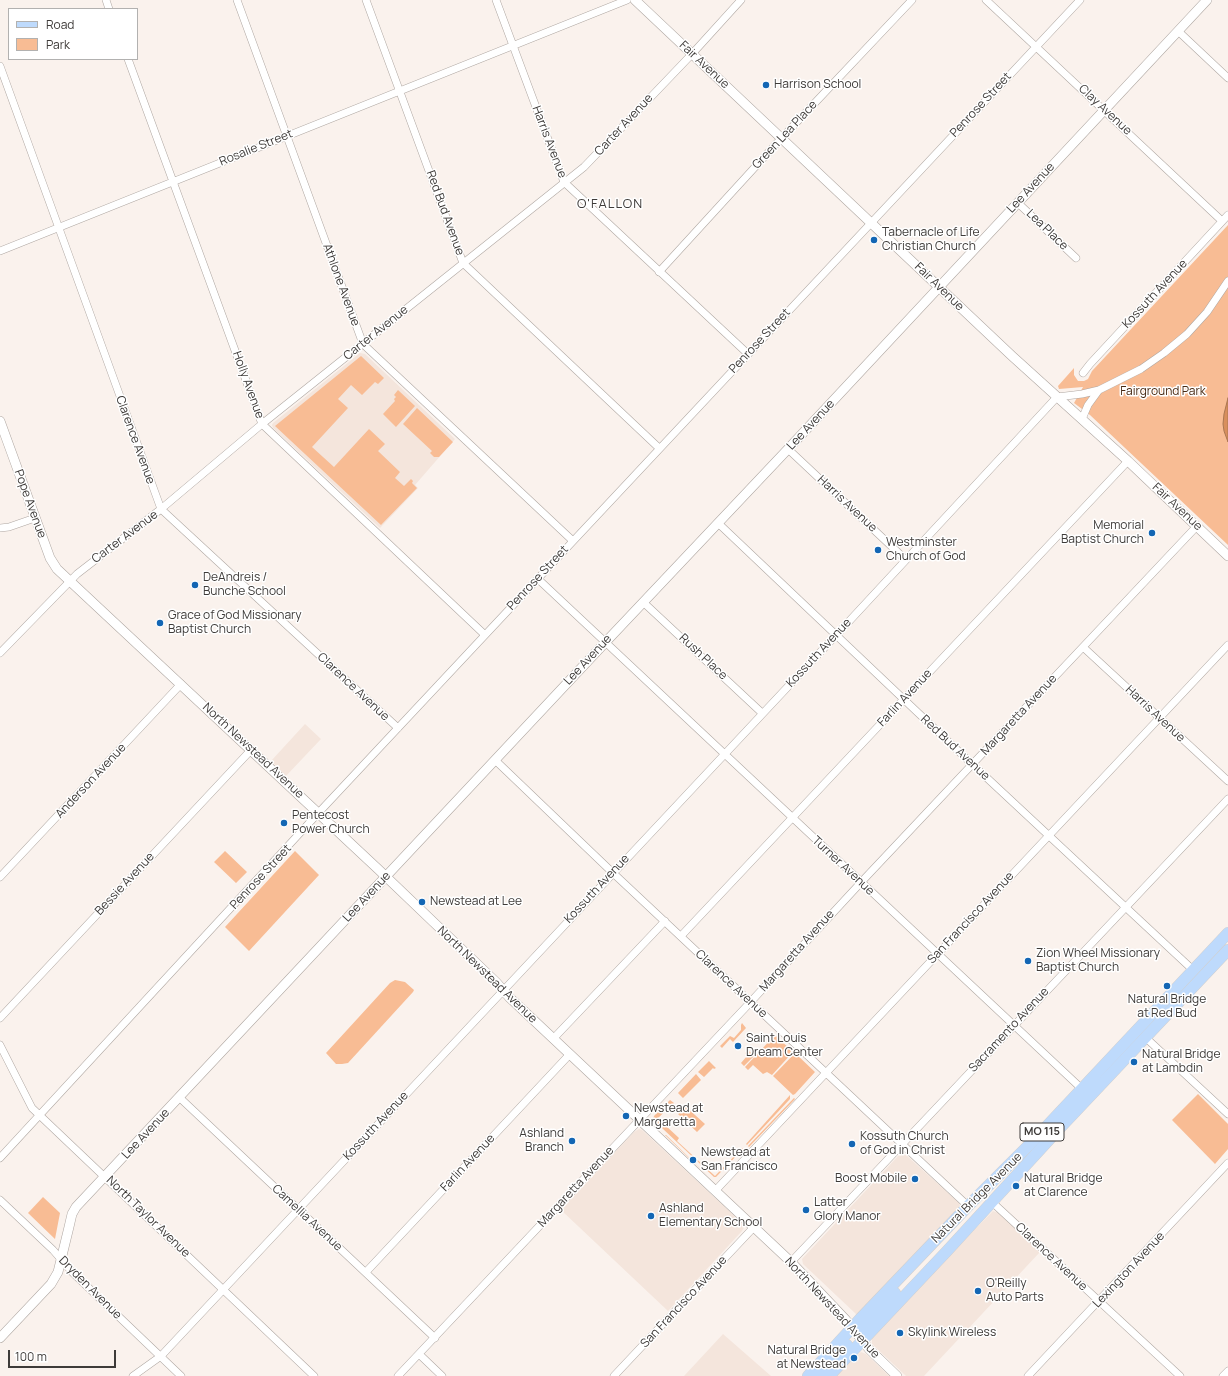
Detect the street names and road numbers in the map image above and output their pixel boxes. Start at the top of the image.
street label: Fair Avenue [676,38,732,92]
street label: Penrose Street [947,70,1015,140]
street label: Clay Avenue [1075,82,1135,138]
street label: Carter Avenue [592,91,656,159]
street label: Green Lea Place [750,98,820,172]
street label: Harris Avenue [529,104,569,180]
street label: Rosalie Street [217,127,295,169]
street label: Lee Avenue [1004,160,1058,216]
street label: Red Bud Avenue [423,169,467,257]
street label: Lea Place [1023,207,1071,253]
street label: Athlone Avenue [319,242,363,328]
street label: Kossuth Avenue [1119,257,1191,331]
street label: Fair Avenue [911,260,967,314]
street label: Carter Avenue [341,303,411,363]
street label: Penrose Street [726,306,794,376]
street label: Holly Avenue [229,349,267,421]
street label: Clarence Avenue [112,394,158,486]
street label: Lee Avenue [784,397,838,453]
street label: Pope Avenue [11,468,49,540]
street label: Harris Avenue [814,473,880,535]
street label: Fair Avenue [1149,480,1205,534]
street label: Carter Avenue [89,507,161,567]
street label: Penrose Street [504,543,572,613]
street label: Kossuth Avenue [783,616,855,690]
street label: Rush Place [676,631,730,683]
street label: Lee Avenue [561,632,615,688]
street label: Clarence Avenue [314,650,392,724]
street label: Farlin Avenue [875,666,935,730]
street label: Margaretta Avenue [978,672,1060,758]
street label: Harris Avenue [1122,683,1188,745]
street label: North Newstead Avenue [199,700,307,802]
street label: Red Bud Avenue [917,712,993,784]
street label: Anderson Avenue [53,741,129,821]
street label: Turner Avenue [809,833,877,899]
street label: Penrose Street [227,842,295,912]
street label: Bessie Avenue [92,850,158,918]
street label: Kossuth Avenue [561,852,633,926]
street label: Lee Avenue [340,869,394,925]
street label: San Francisco Avenue [925,869,1017,967]
street label: Margaretta Avenue [757,907,837,995]
street label: North Newstead Avenue [434,924,540,1026]
street label: Clarence Avenue [692,947,770,1021]
street label: Sacramento Avenue [966,985,1052,1075]
street label: Kossuth Avenue [340,1089,412,1163]
street label: Lee Avenue [119,1106,173,1162]
road number: MO 115 [1020,1123,1064,1141]
street label: Farlin Avenue [438,1131,498,1195]
street label: Margaretta Avenue [535,1144,617,1230]
street label: Natural Bridge Avenue [929,1150,1025,1246]
street label: North Taylor Avenue [103,1173,193,1261]
street label: Camellia Avenue [269,1182,345,1254]
street label: Clarence Avenue [1012,1220,1090,1294]
street label: Lexington Avenue [1090,1229,1168,1311]
street label: San Francisco Avenue [638,1253,730,1351]
street label: Dryden Avenue [56,1254,124,1322]
street label: North Newstead Avenue [781,1254,883,1362]

